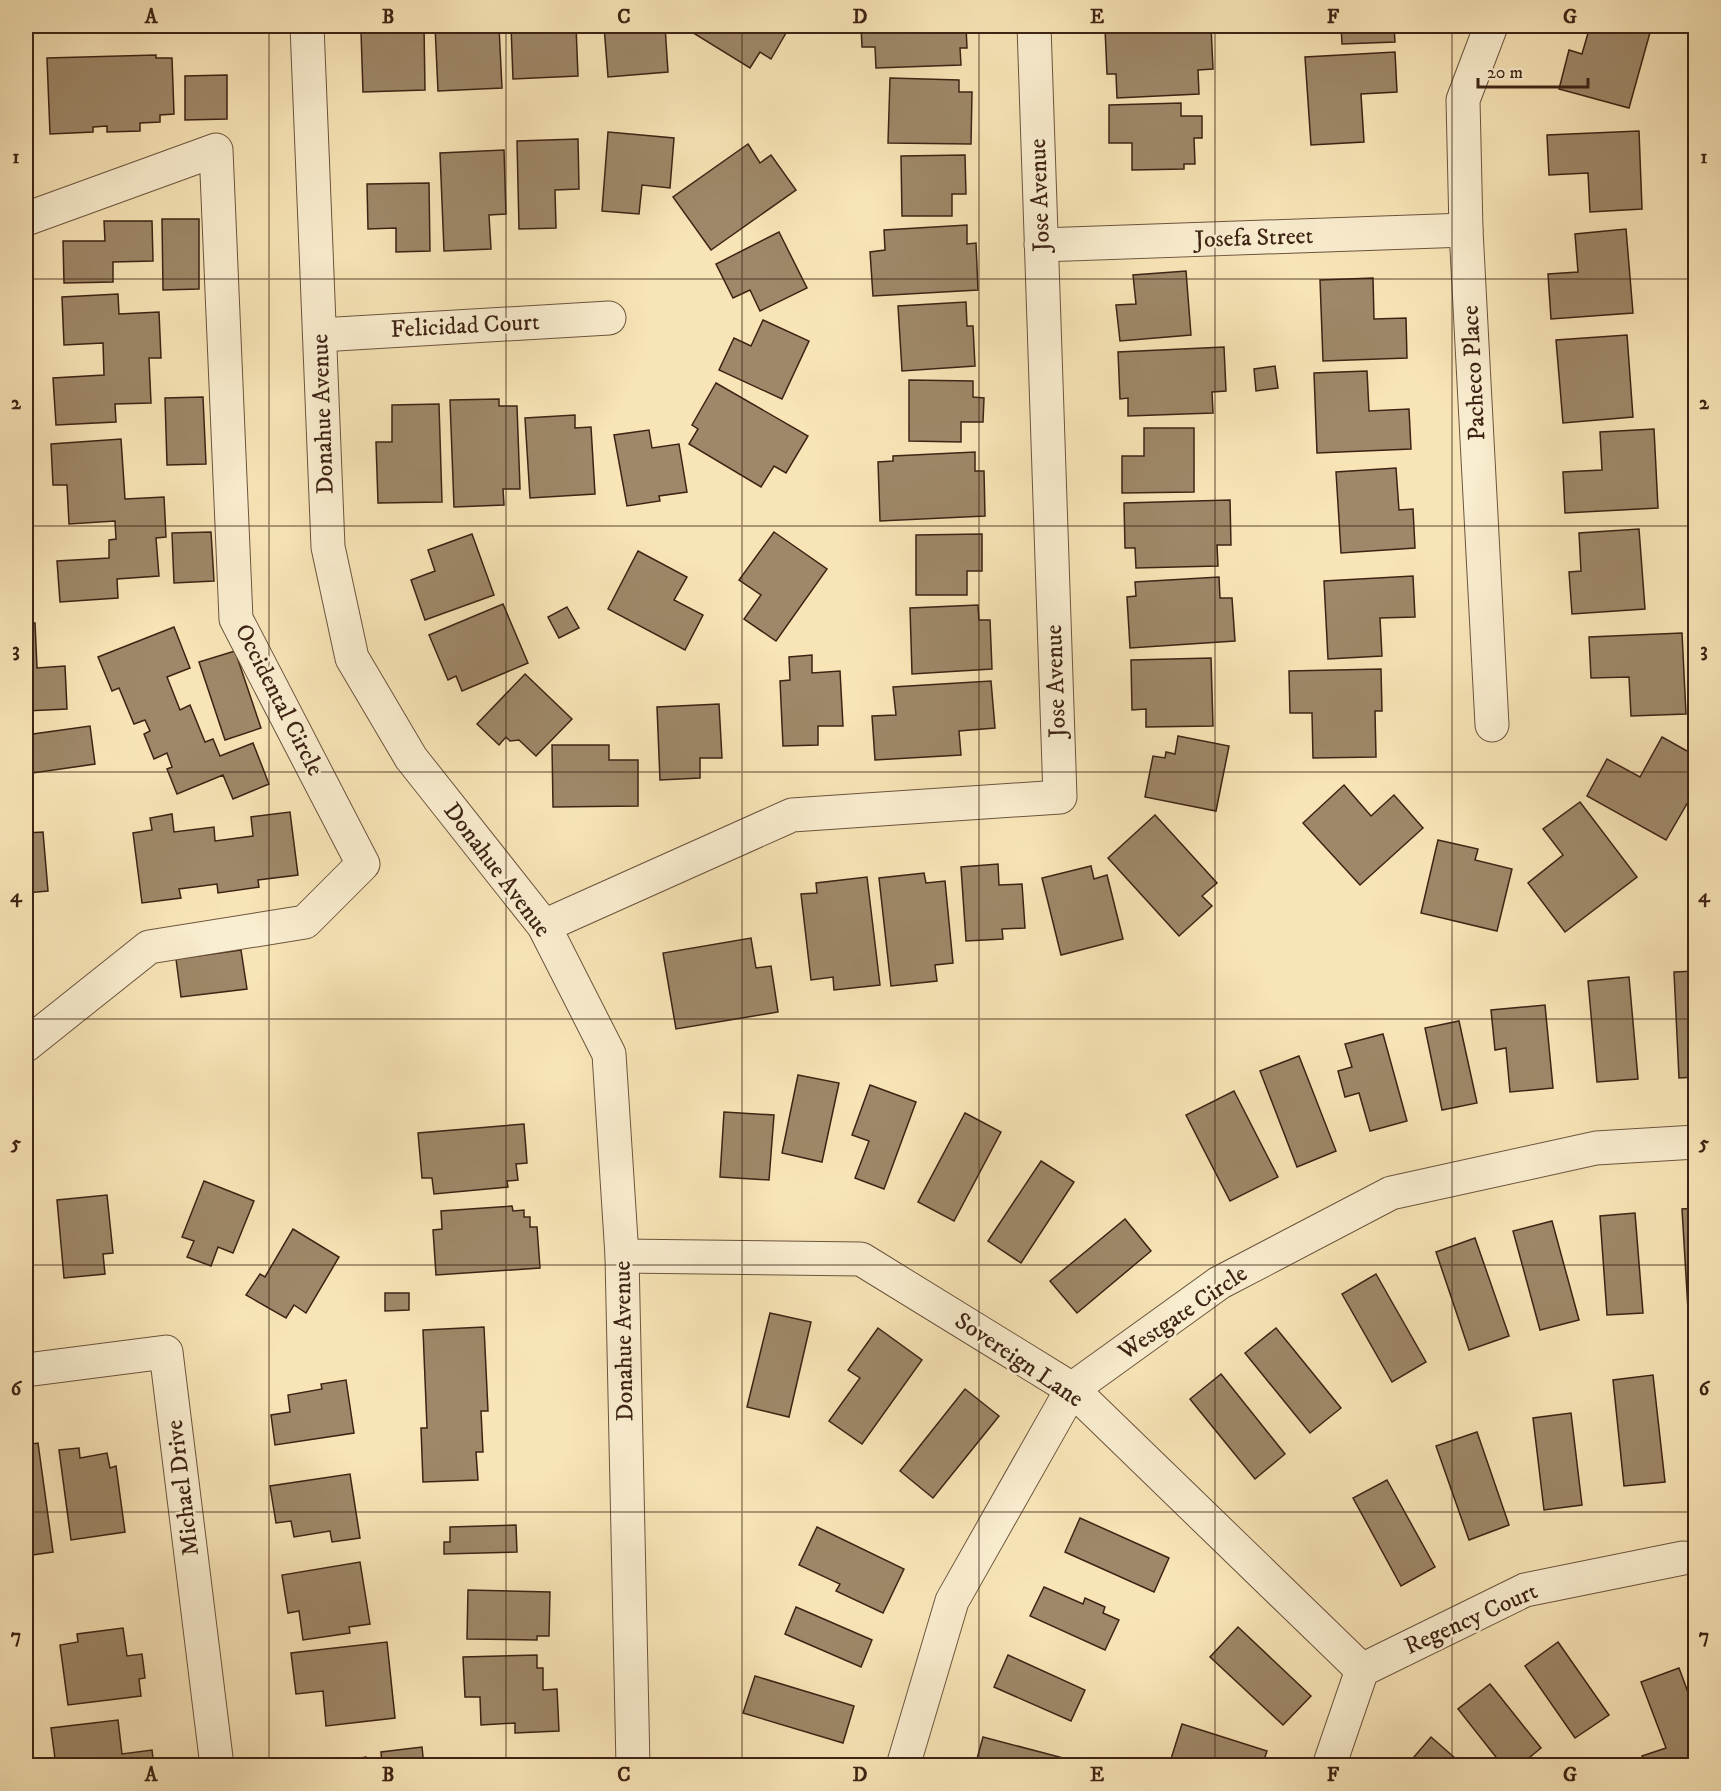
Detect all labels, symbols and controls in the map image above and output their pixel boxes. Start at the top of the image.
text: A [144,5,159,30]
text: B [382,5,394,30]
text: C [617,5,631,30]
text: D [853,5,868,30]
text: E [1090,5,1104,30]
text: F [1327,5,1340,30]
text: G [1563,5,1577,30]
scale bar [1478,51,1588,89]
text: 20 m [1487,62,1523,84]
street label: Jose Avenue [1023,138,1057,254]
text: 1 [12,145,20,170]
text: 1 [1700,145,1708,170]
street label: Josefa Street [1192,221,1314,255]
street label: Pacheco Place [1455,304,1493,441]
street label: Felicidad Court [390,307,541,345]
street label: Donahue Avenue [305,333,341,495]
text: 2 [11,391,22,416]
text: 2 [1699,391,1710,416]
street label: Occidental Circle [228,619,330,781]
street label: Jose Avenue [1039,624,1073,740]
text: 3 [12,638,20,663]
text: 3 [1700,638,1708,663]
street label: Donahue Avenue [437,797,557,943]
text: 4 [10,884,23,909]
text: 4 [1698,884,1711,909]
text: 5 [10,1131,21,1156]
text: 5 [1698,1131,1709,1156]
street label: Westgate Circle [1112,1259,1253,1368]
street label: Donahue Avenue [608,1260,640,1422]
street label: Sovereign Lane [949,1306,1089,1414]
text: 6 [11,1377,23,1402]
text: 6 [1699,1377,1711,1402]
street label: Michael Drive [160,1418,206,1558]
street label: Regency Court [1400,1576,1543,1662]
text: 7 [11,1624,21,1649]
text: 7 [1699,1624,1709,1649]
text: A [144,1763,159,1788]
text: B [382,1763,394,1788]
text: C [617,1763,631,1788]
text: D [853,1763,868,1788]
text: E [1090,1763,1104,1788]
text: F [1327,1763,1340,1788]
text: G [1563,1763,1577,1788]

